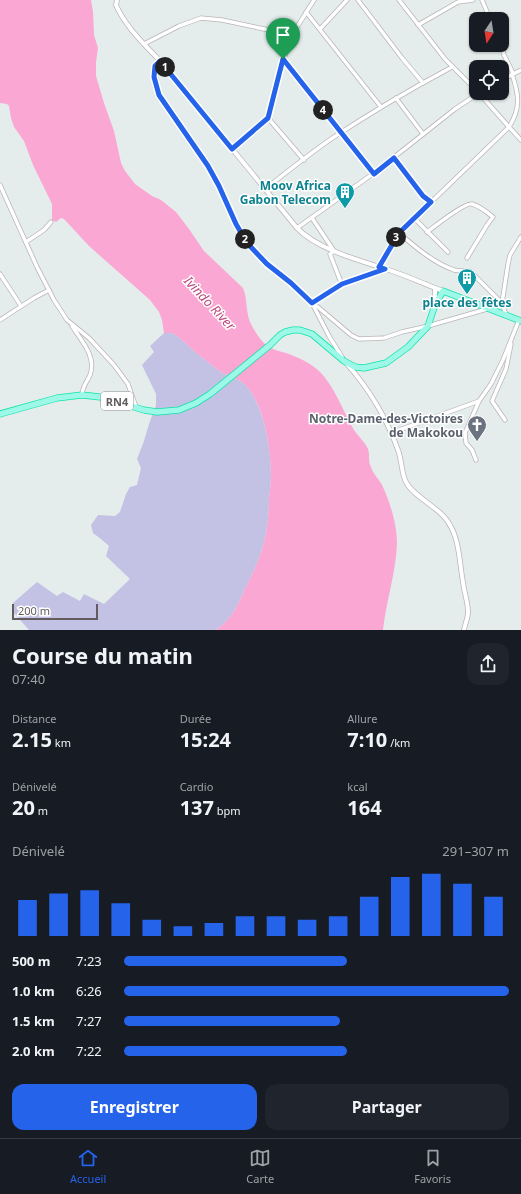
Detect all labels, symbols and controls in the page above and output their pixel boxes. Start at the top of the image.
north arrow [469,12,509,52]
map controls [469,12,509,100]
pin [266,18,300,59]
icon: arrive [272,24,294,46]
pin: 1 [155,57,175,77]
text: 1 [162,59,168,74]
button: locate [469,60,509,100]
pin: 4 [313,100,333,120]
text: 4 [320,102,326,117]
place label: Moov Africa Gabon Telecom [240,177,331,208]
building icon: Moov Africa Gabon Telecom [334,181,356,209]
pin: 3 [386,227,406,247]
pin: 2 [235,229,255,249]
text: 3 [393,229,399,244]
text: 2 [242,231,248,246]
building icon: place des fêtes [456,267,478,295]
water label: Ivindo River [180,271,240,335]
place label: place des fêtes [423,294,511,311]
road number: RN4 [101,392,133,410]
place label: Notre-Dame-des-Victoires de Makokou [309,410,463,441]
church icon: Notre-Dame-des-Victoires de Makokou [466,414,488,442]
scale bar [12,602,98,621]
text: 200 m [18,603,50,618]
text: Course du matin [12,640,193,670]
button: share [467,643,509,685]
text: 07:40 [12,670,45,688]
text: Distance [12,711,57,726]
text: Durée [180,711,211,726]
text: Allure [347,711,377,726]
text: 2.15 [12,726,52,753]
text: 15:24 [180,726,231,753]
text: 7:10 [347,726,387,753]
text: km [52,735,71,750]
text: /km [387,735,410,750]
text: Dénivelé [12,779,57,794]
text: Cardio [180,779,213,794]
text: kcal [347,779,368,794]
text: 20 [12,794,35,821]
text: 137 [180,794,214,821]
text: 164 [347,794,382,821]
text: m [35,803,48,818]
text: bpm [214,803,241,818]
text: Dénivelé [12,842,65,860]
text: 291–307 m [442,842,509,860]
text: 500 m [12,952,50,970]
text: 7:23 [76,952,102,970]
text: 1.0 km [12,982,55,1000]
text: 6:26 [76,982,102,1000]
text: 1.5 km [12,1012,55,1030]
text: 7:27 [76,1012,102,1030]
text: 2.0 km [12,1042,55,1060]
text: 7:22 [76,1042,102,1060]
button: Enregistrer [12,1084,257,1130]
button: Partager [265,1084,509,1130]
tab: Accueil [70,1147,106,1186]
tab: Carte [246,1147,274,1186]
tab: Favoris [414,1147,451,1186]

